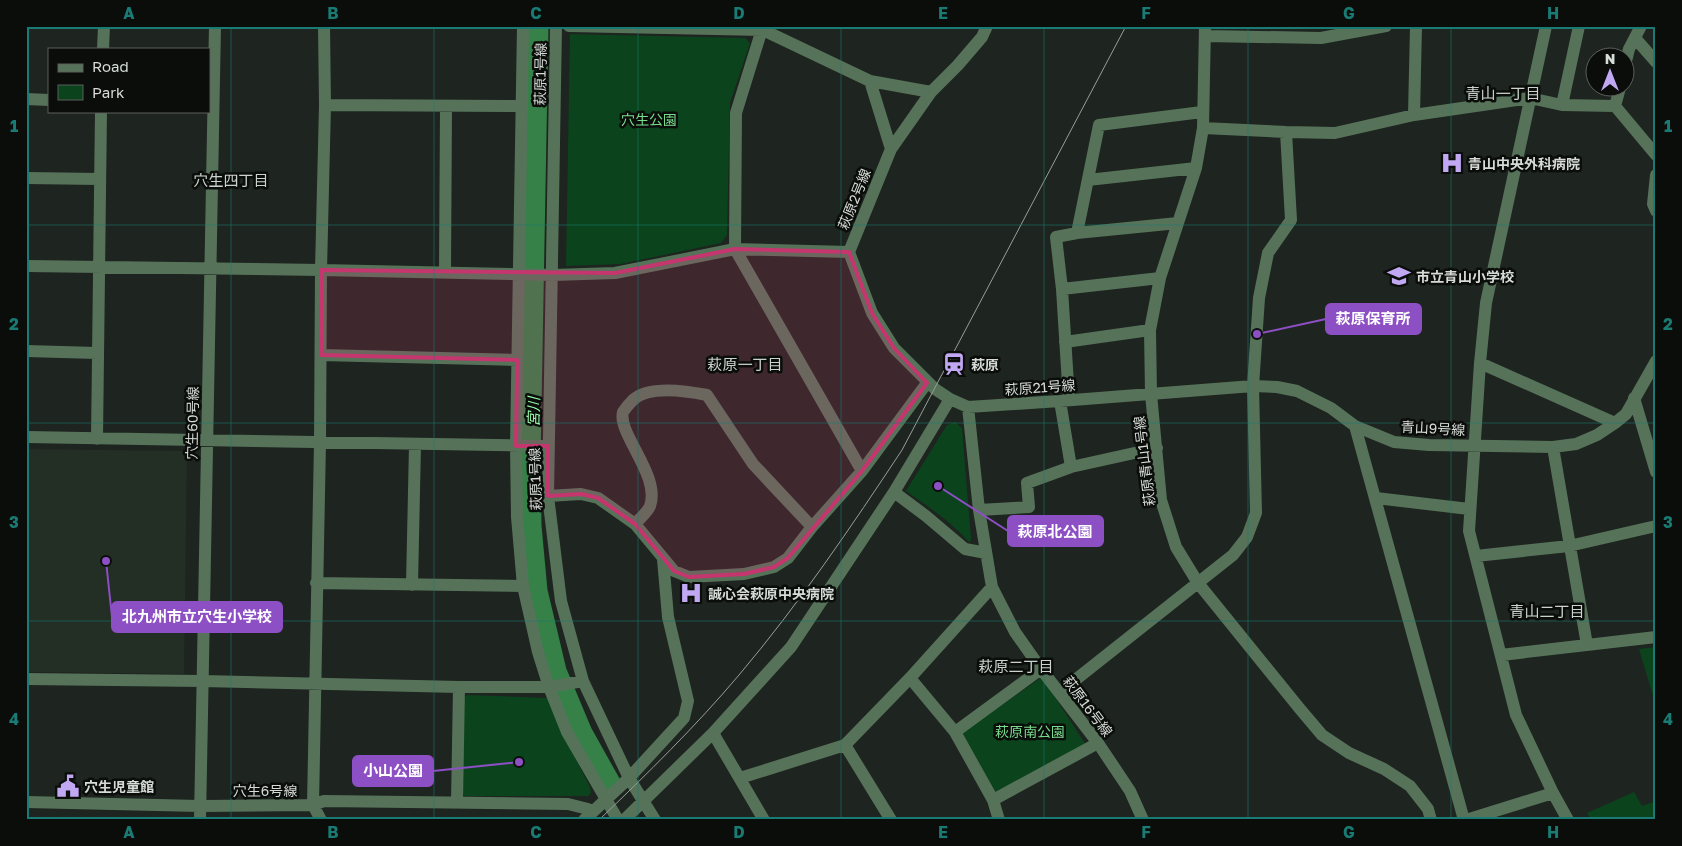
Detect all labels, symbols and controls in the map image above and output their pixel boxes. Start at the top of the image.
text: A [123,3,135,23]
text: B [327,3,339,23]
text: C [530,3,542,23]
text: D [733,3,745,23]
text: E [938,3,948,23]
text: F [1141,3,1151,23]
text: G [1343,3,1355,23]
text: H [1547,3,1559,23]
street label: 萩原1号線 [531,42,549,106]
legend [48,48,210,112]
north arrow [1584,48,1634,98]
text: N [1605,50,1615,67]
text: Road [92,57,129,75]
text: Park [92,83,125,101]
district label: 青山一丁目 [1465,84,1541,102]
park label: 穴生公園 [621,111,677,128]
text: 1 [10,116,18,136]
text: 1 [1664,116,1672,136]
hospital icon: 青山中央外科病院 [1439,150,1465,176]
place label: 青山中央外科病院 [1468,155,1580,172]
street label: 萩原2号線 [834,166,874,232]
district label: 穴生四丁目 [193,171,269,189]
school or university icon: 市立青山小学校 [1386,263,1412,289]
place label: 市立青山小学校 [1416,268,1514,285]
callout: 萩原保育所 [1326,304,1421,334]
text: 萩原保育所 [1335,309,1411,327]
text: 2 [9,314,19,334]
text: 2 [1663,314,1673,334]
station icon: 萩原 [941,351,967,377]
district label: 萩原一丁目 [707,355,783,373]
place label: 萩原 [971,356,999,373]
street label: 萩原21号線 [1004,376,1076,398]
street label: 穴生60号線 [183,386,201,460]
water label: 宮川 [524,395,542,427]
street label: 萩原青山1号線 [1130,415,1158,507]
street label: 青山9号線 [1400,418,1466,438]
street label: 萩原1号線 [525,447,545,511]
text: 3 [9,512,19,532]
text: 3 [1663,512,1673,532]
callout: 萩原北公園 [1008,516,1103,546]
text: 萩原北公園 [1017,522,1093,540]
hospital icon: 誠心会萩原中央病院 [678,580,704,606]
place label: 誠心会萩原中央病院 [708,585,834,602]
callout: 北九州市立穴生小学校 [112,602,282,632]
district label: 青山二丁目 [1509,602,1585,620]
text: 北九州市立穴生小学校 [122,607,272,625]
district label: 萩原二丁目 [978,657,1054,675]
street label: 萩原16号線 [1060,672,1116,740]
text: 4 [9,709,19,729]
text: 4 [1663,709,1673,729]
park label: 萩原南公園 [995,723,1065,740]
callout: 小山公園 [353,756,433,786]
text: 小山公園 [363,761,423,779]
public building icon: 穴生児童館 [55,773,81,799]
place label: 穴生児童館 [84,778,154,795]
street label: 穴生6号線 [233,782,297,799]
text: A [123,822,135,842]
text: B [327,822,339,842]
text: C [530,822,542,842]
text: D [733,822,745,842]
text: E [938,822,948,842]
text: F [1141,822,1151,842]
text: G [1343,822,1355,842]
text: H [1547,822,1559,842]

